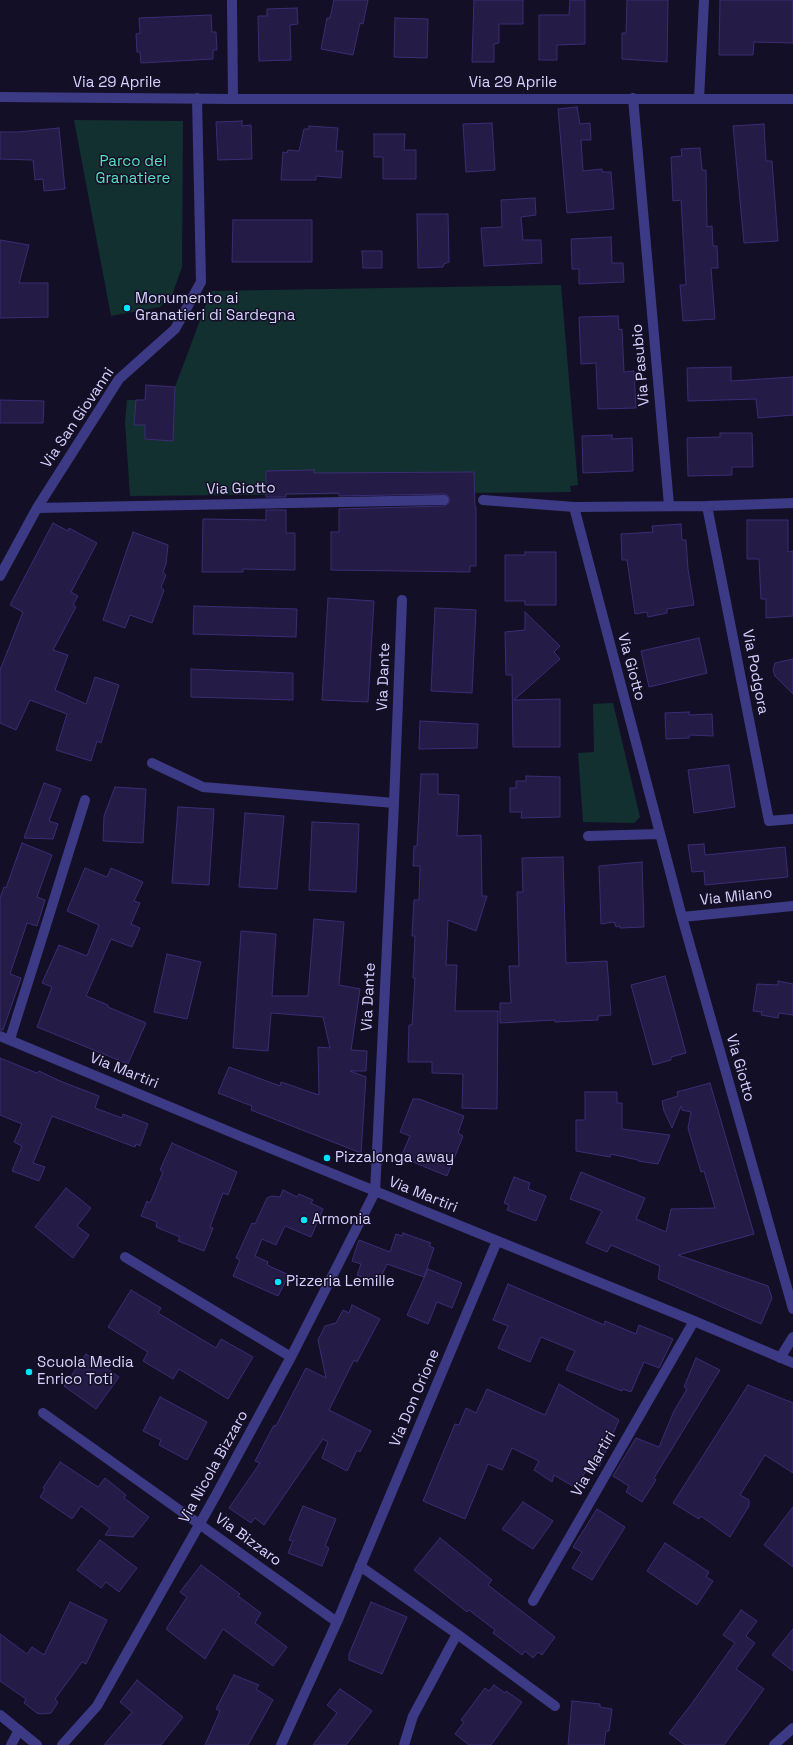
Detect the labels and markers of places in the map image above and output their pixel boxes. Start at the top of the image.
place label: Monumento ai Granatieri di Sardegna [135,290,295,325]
marker: Monumento ai Granatieri di Sardegna [122,303,132,313]
place label: Pizzalonga away [335,1149,454,1167]
marker: Pizzalonga away [322,1153,332,1163]
place label: Armonia [312,1211,371,1229]
marker: Armonia [299,1215,309,1225]
place label: Pizzeria Lemille [286,1273,395,1291]
marker: Pizzeria Lemille [273,1277,283,1287]
place label: Scuola Media Enrico Toti [37,1354,134,1389]
marker: Scuola Media Enrico Toti [24,1367,34,1377]

